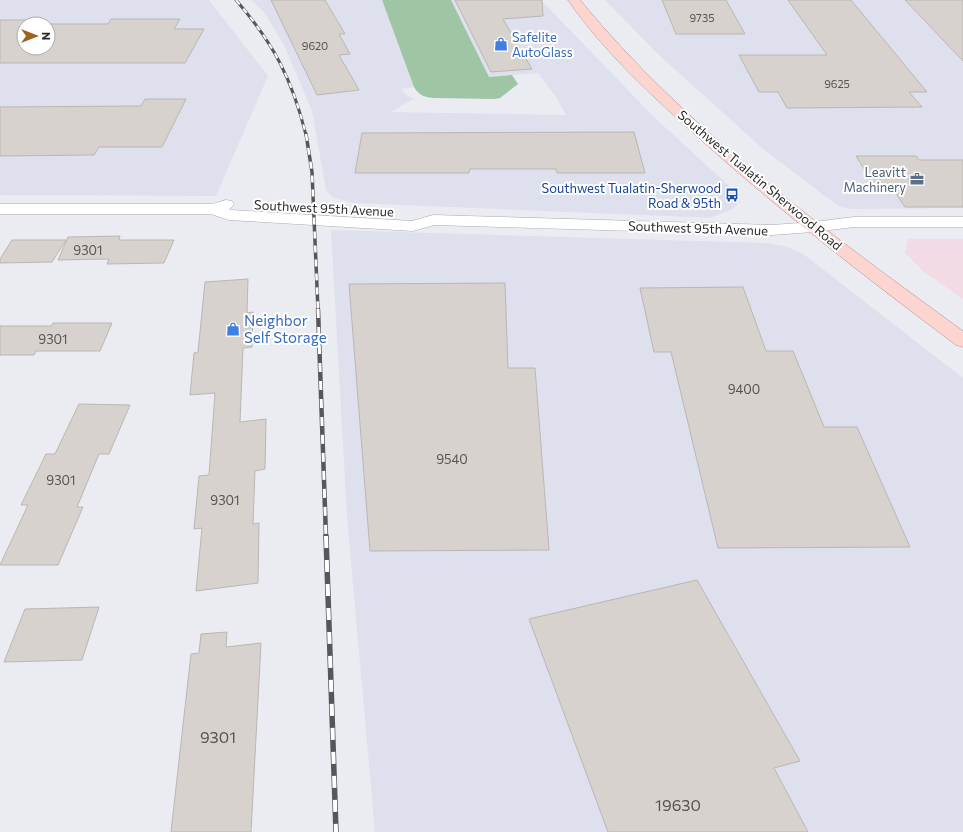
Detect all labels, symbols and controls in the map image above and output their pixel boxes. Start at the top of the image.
house number: 9735 [689,11,715,24]
north arrow [16,16,56,56]
place label: Safelite AutoGlass [512,29,573,60]
text: N [40,32,53,40]
shop icon: Safelite AutoGlass [493,36,509,52]
house number: 9620 [302,39,328,52]
house number: 9625 [824,77,850,90]
street label: Southwest Tualatin Sherwood Road [675,107,845,253]
place label: Leavitt Machinery [843,164,906,195]
office icon: Leavitt Machinery [909,171,925,187]
place label: Southwest Tualatin-Sherwood Road & 95th [542,180,721,211]
bus stop icon: Southwest Tualatin-Sherwood Road & 95th [724,187,740,203]
street label: Southwest 95th Avenue [254,196,394,220]
street label: Southwest 95th Avenue [628,218,768,238]
house number: 9301 [73,242,103,258]
place label: Neighbor Self Storage [244,311,327,346]
shop icon: Neighbor Self Storage [225,321,241,337]
house number: 9301 [38,331,68,347]
house number: 9400 [728,381,760,397]
house number: 9540 [436,451,468,467]
house number: 9301 [46,472,76,488]
house number: 9301 [210,492,240,508]
house number: 9301 [200,727,236,746]
house number: 19630 [655,795,701,814]

